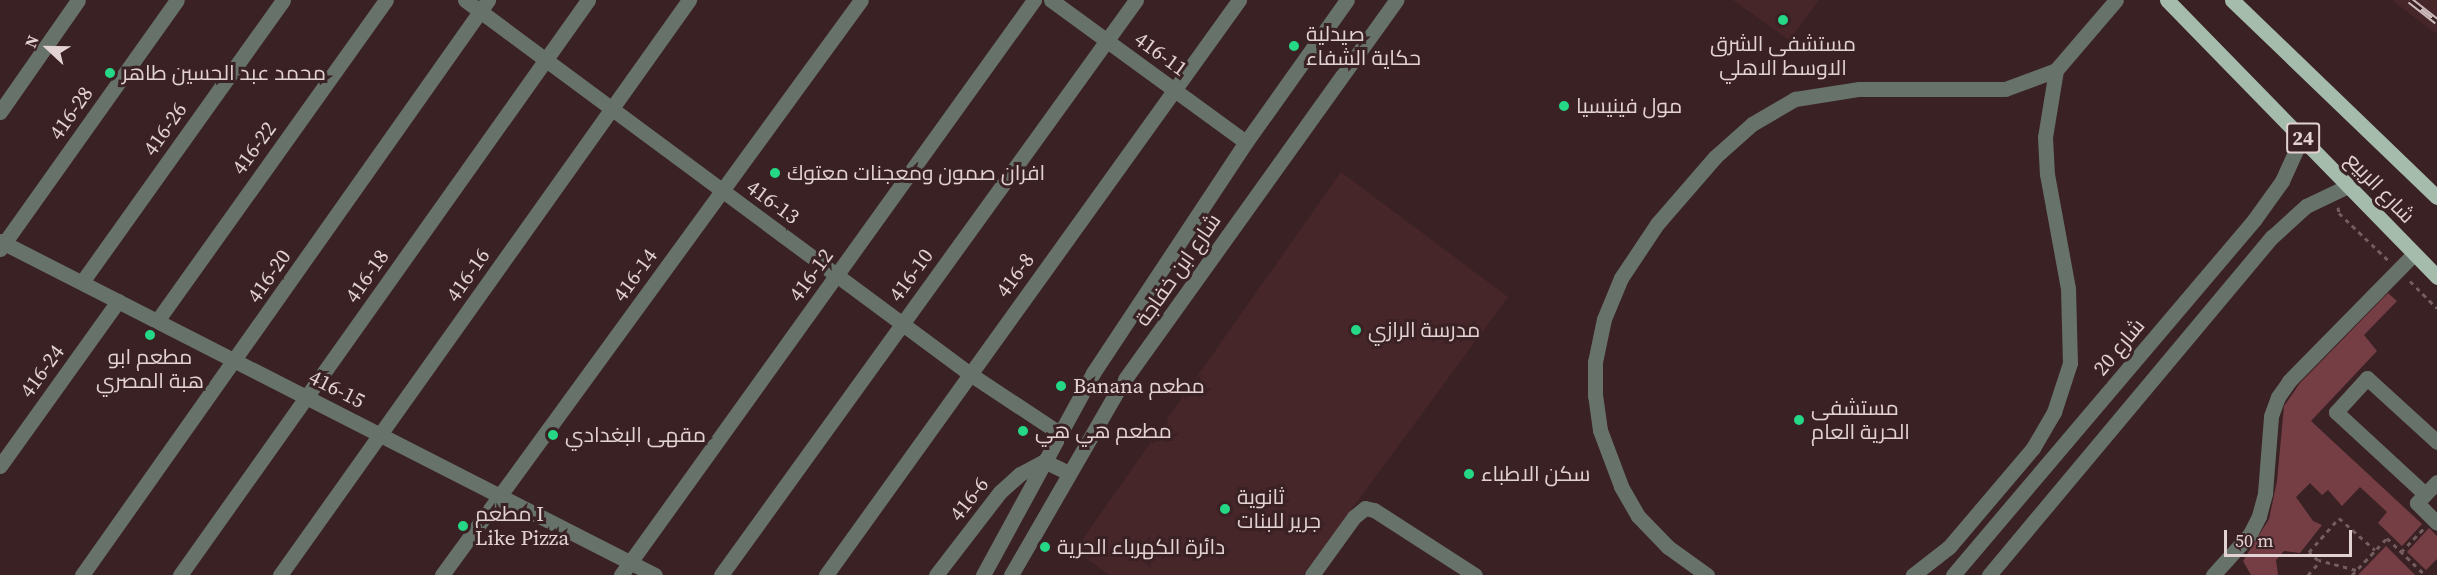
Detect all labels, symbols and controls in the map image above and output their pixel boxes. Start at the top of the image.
marker: مستشفى الشرق الاوسط الاهلي [1774,11,1792,29]
north arrow [18,18,78,78]
place label: صيدلية حكاية الشفاء [1306,21,1421,71]
street label: 416-11 [1130,26,1192,82]
place label: مستشفى الشرق الاوسط الاهلي [1710,31,1856,81]
text: N [19,32,44,51]
marker: صيدلية حكاية الشفاء [1287,39,1301,53]
place label: محمد عبد الحسين طاهر [122,60,326,86]
marker: محمد عبد الحسين طاهر [103,66,117,80]
street label: 416-28 [44,82,98,144]
place label: مول فينيسيا [1576,93,1682,119]
street label: 416-26 [138,98,192,160]
marker: مول فينيسيا [1557,99,1571,113]
street label: 416-22 [226,117,282,179]
road number: 24 [2285,121,2321,155]
street label: شارع الربيع [2340,147,2420,229]
place label: افران صمون ومعجنات معتوكَ [787,160,1045,186]
marker: افران صمون ومعجنات معتوكَ [768,166,782,180]
street label: 416-13 [742,174,804,230]
street label: شارع ابن خفاجة [1130,209,1226,331]
street label: 416-16 [441,244,495,306]
street label: 416-14 [607,244,663,306]
street label: 416-12 [783,244,839,306]
street label: 416-10 [883,244,939,306]
street label: 416-20 [242,245,296,307]
street label: 416-18 [340,245,394,307]
street label: 416-8 [991,248,1039,302]
street label: شارع 20 [2088,313,2150,381]
place label: مدرسة الرازي [1368,317,1480,343]
marker: مدرسة الرازي [1349,323,1363,337]
marker: مطعم ابو هبة المصري [143,328,157,342]
street label: 416-24 [14,340,70,402]
place label: مطعم ابو هبة المصري [96,344,204,394]
street label: 416-15 [305,364,369,414]
place label: Banana مطعم [1073,373,1205,399]
marker: Banana مطعم [1054,379,1068,393]
place label: مستشفى الحرية العام [1811,395,1910,445]
marker: مستشفى الحرية العام [1792,413,1806,427]
place label: مطعم هي هي [1035,418,1172,444]
place label: مقهى البغدادي [565,422,706,448]
marker: مطعم هي هي [1016,424,1030,438]
marker: مقهى البغدادي [546,428,560,442]
place label: سكن الاطباء [1481,461,1590,487]
marker: سكن الاطباء [1462,467,1476,481]
street label: 416-6 [944,472,994,526]
place label: ثانوية جرير للبنات [1237,484,1321,534]
place label: مطعم I Like Pizza [475,501,569,551]
marker: ثانوية جرير للبنات [1218,502,1232,516]
scale bar [2227,518,2354,556]
marker: مطعم I Like Pizza [456,519,470,533]
text: 50 m [2235,528,2273,553]
place label: دائرة الكهرباء الحرية [1057,534,1225,560]
marker: دائرة الكهرباء الحرية [1038,540,1052,554]

